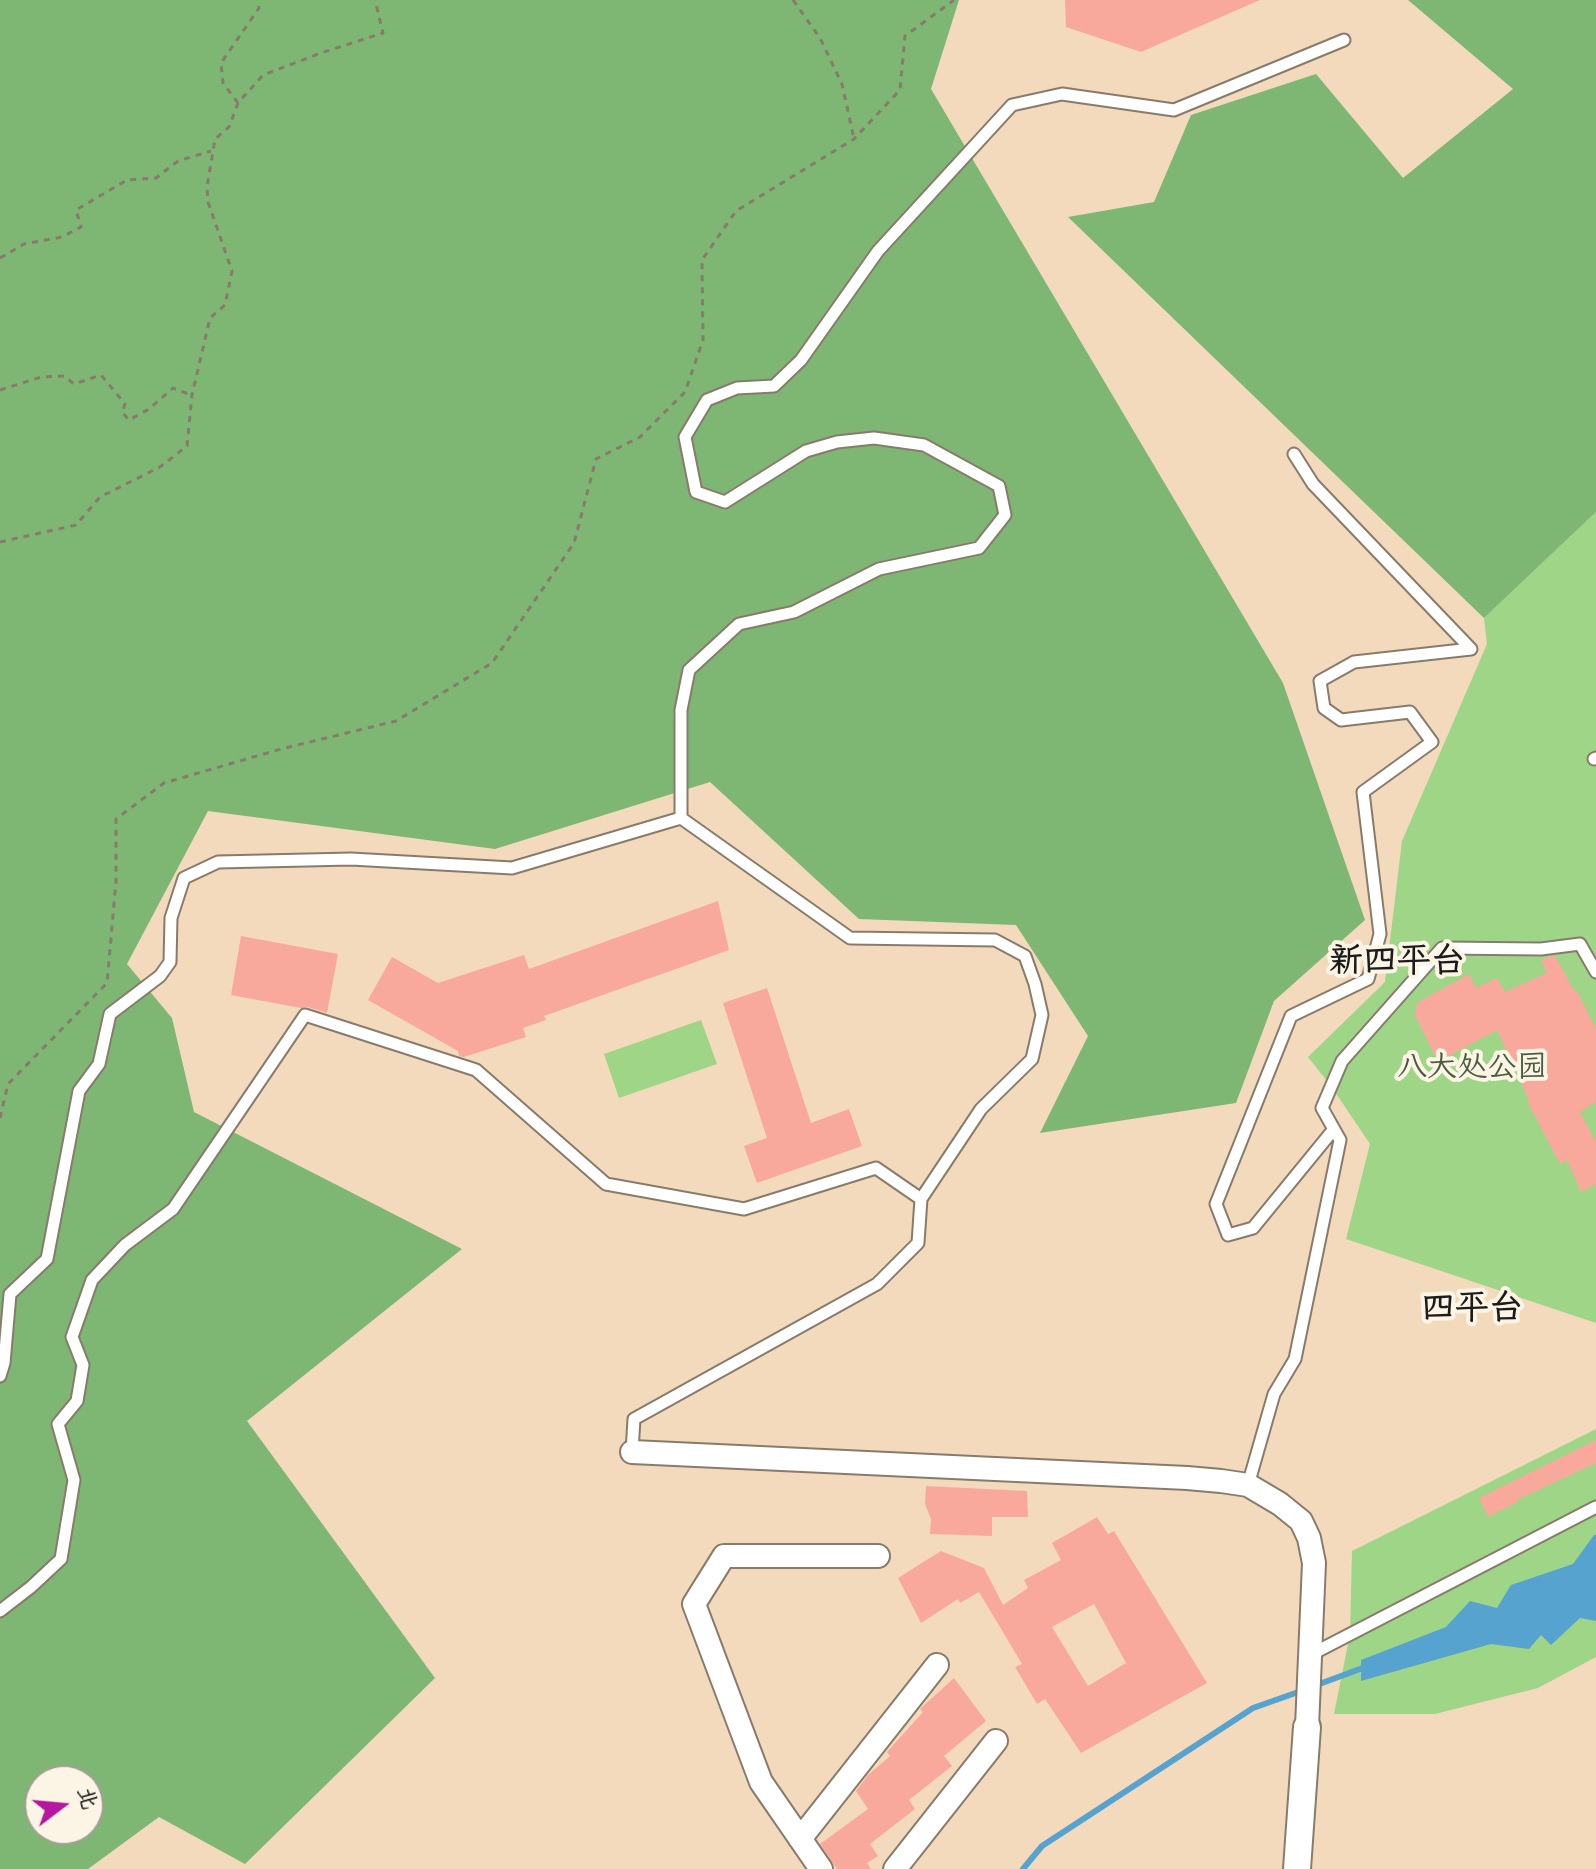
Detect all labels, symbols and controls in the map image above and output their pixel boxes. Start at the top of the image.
district label: 新四平台 [1329,946,1465,986]
park label: 八大处公园 [1397,1054,1547,1090]
district label: 四平台 [1421,1293,1523,1333]
north arrow [24,1765,104,1845]
text: 北 [68,1784,104,1814]

